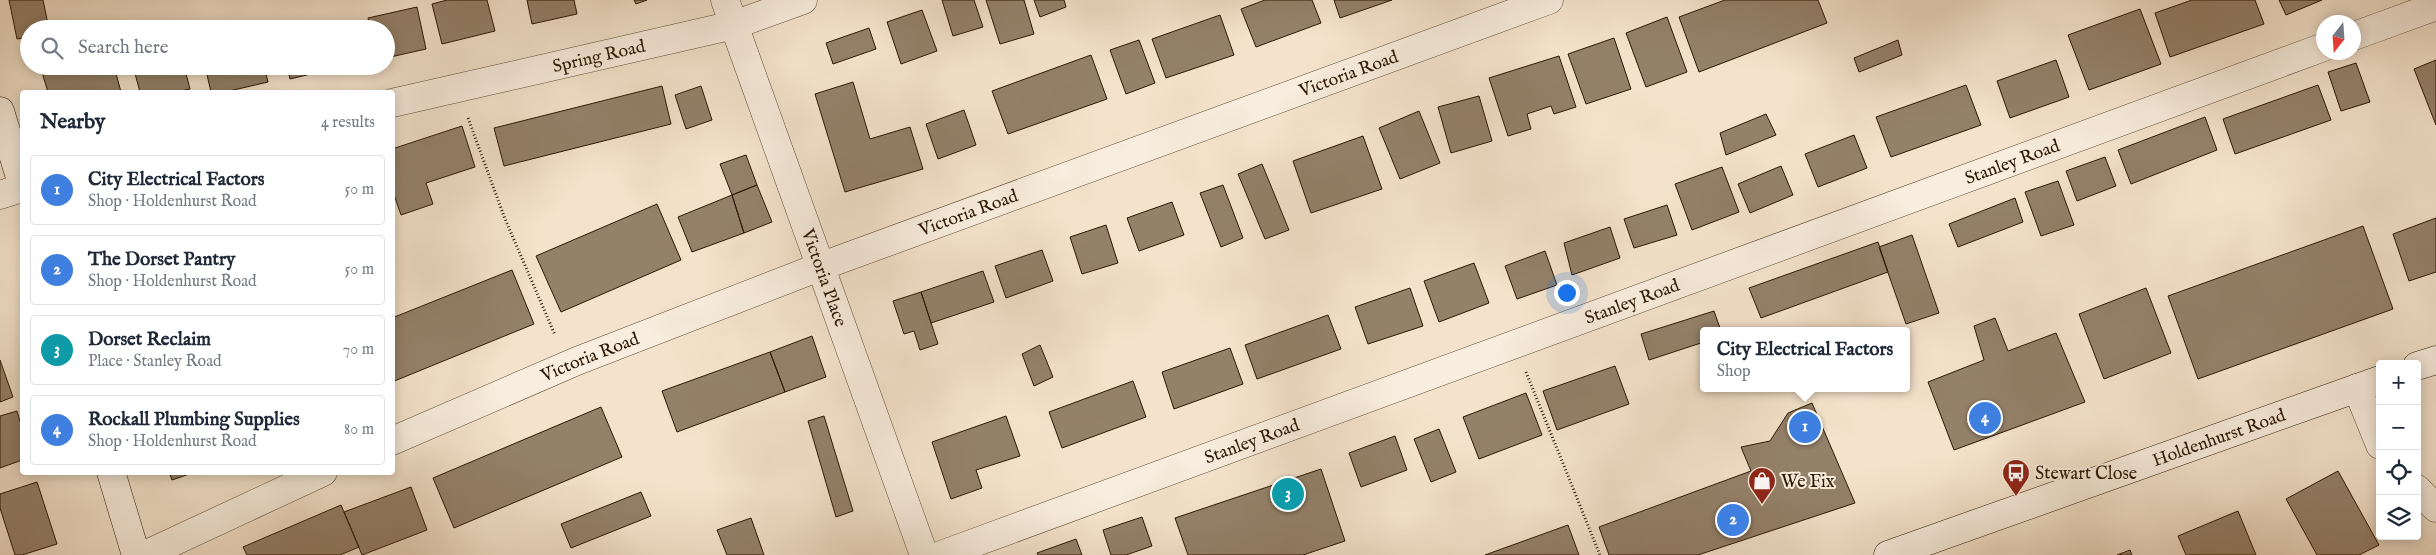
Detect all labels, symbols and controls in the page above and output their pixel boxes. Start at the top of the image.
north arrow [2316,15,2361,60]
search box [20,20,395,75]
icon: search [38,34,66,62]
text: Search here [78,36,169,60]
street label: Spring Road [550,36,648,79]
street label: Victoria Road [1295,46,1402,104]
text: Nearby [40,109,105,136]
text: 4 results [321,113,375,133]
street label: Stanley Road [1962,135,2064,191]
text: City Electrical Factors [88,168,264,192]
text: 1 [54,180,60,200]
text: 50 m [345,180,374,200]
street label: Victoria Road [915,185,1022,243]
text: Shop · Holdenhurst Road [88,192,257,212]
street label: Victoria Place [795,225,851,330]
text: The Dorset Pantry [88,248,235,272]
text: 2 [53,260,61,280]
text: 50 m [345,260,374,280]
text: Shop · Holdenhurst Road [88,272,257,292]
street label: Stanley Road [1582,275,1683,331]
your location [1554,280,1580,306]
popup [1700,327,1910,392]
text: Dorset Reclaim [88,328,211,352]
street label: Victoria Road [537,328,643,389]
text: City Electrical Factors [1717,338,1893,362]
text: 3 [54,340,60,360]
text: 70 m [343,340,374,360]
text: Place · Stanley Road [88,352,222,372]
map controls [2376,360,2421,540]
button: + [2376,360,2421,405]
text: Shop [1717,362,1751,382]
pin: 4 [1969,399,2001,437]
street label: Holdenhurst Road [2150,404,2289,473]
button: − [2376,405,2421,450]
text: Rockall Plumbing Supplies [88,408,300,432]
pin: 1 [1789,408,1821,446]
street label: Stanley Road [1202,414,1303,470]
text: 4 [53,420,61,440]
text: 80 m [344,420,374,440]
text: Shop · Holdenhurst Road [88,432,257,452]
button: locate [2376,450,2421,495]
bus stop icon: Stewart Close [2001,458,2031,497]
place label: Stewart Close [2035,463,2137,486]
shop icon: We Fix [1747,466,1777,505]
place label: We Fix [1781,471,1835,494]
pin: 3 [1272,475,1304,513]
button: layers [2376,495,2421,540]
pin: 2 [1717,501,1749,539]

